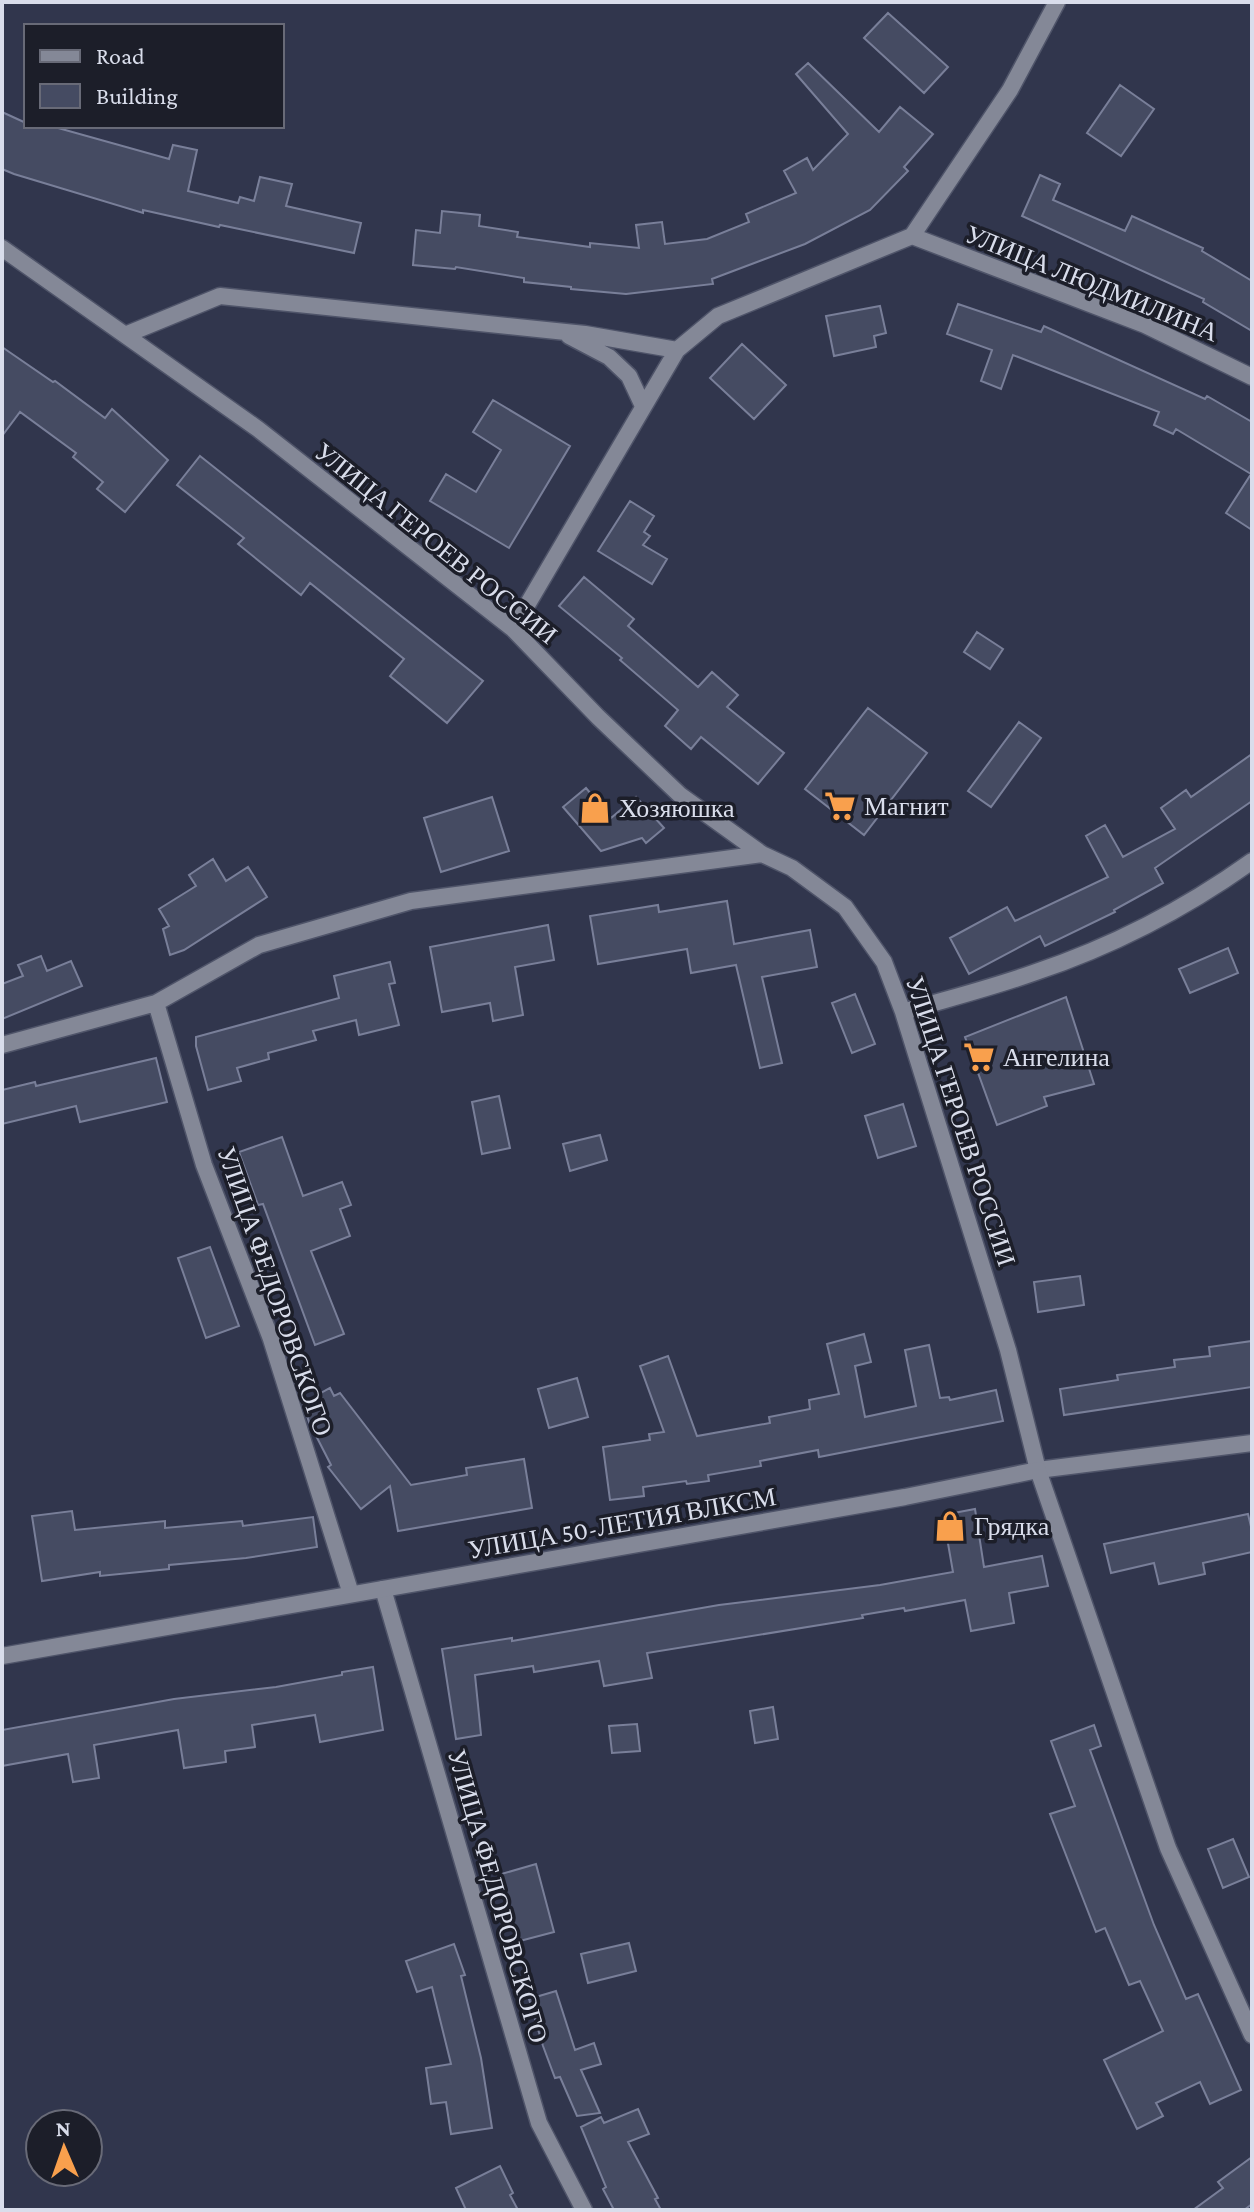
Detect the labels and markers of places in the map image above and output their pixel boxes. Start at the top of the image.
supermarket icon: Магнит [823,789,857,823]
shop icon: Хозяюшка [578,791,612,825]
place label: Магнит [864,792,949,821]
place label: Хозяюшка [619,794,735,823]
supermarket icon: Ангелина [962,1040,996,1074]
place label: Ангелина [1003,1043,1110,1072]
shop icon: Грядка [933,1509,967,1543]
place label: Грядка [974,1512,1050,1541]

